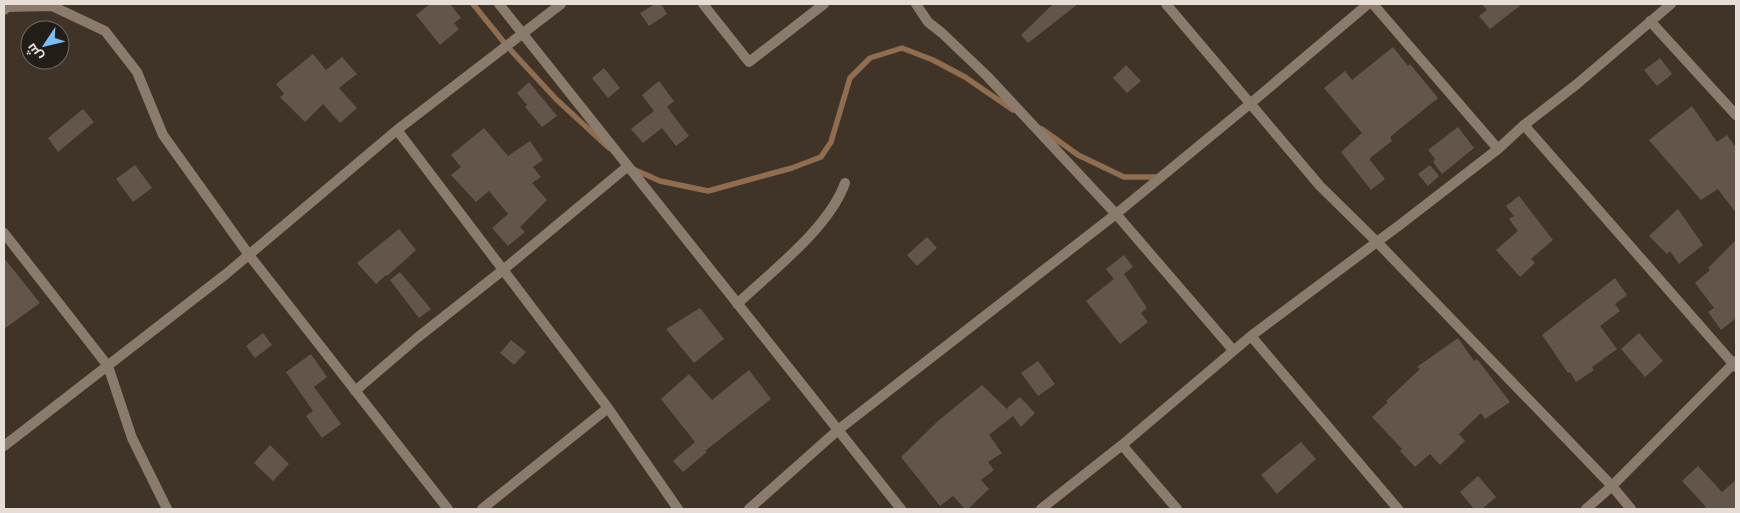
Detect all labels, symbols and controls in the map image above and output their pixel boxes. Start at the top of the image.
north arrow [20,20,70,70]
text: ش [23,40,47,64]

